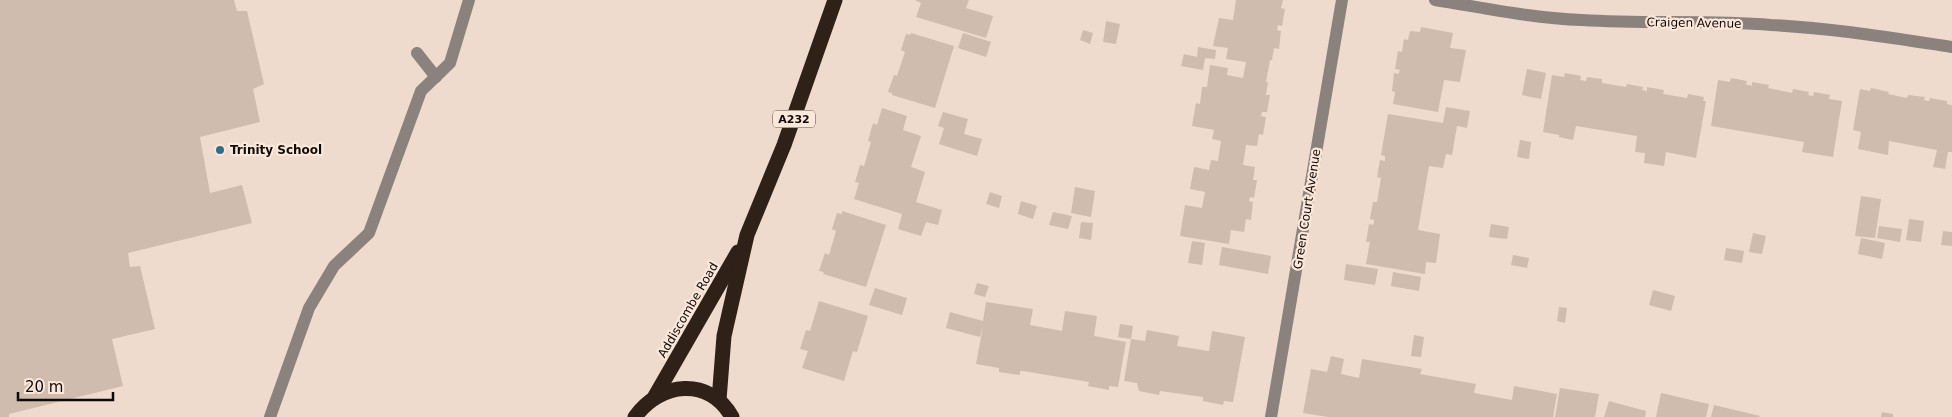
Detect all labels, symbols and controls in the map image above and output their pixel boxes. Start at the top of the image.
street label: Craigen Avenue [1646,15,1742,31]
road number: A232 [773,110,815,128]
place label: Trinity School [230,143,322,157]
marker: Trinity School [214,144,226,156]
street label: Green Court Avenue [1291,148,1323,270]
street label: Addiscombe Road [655,260,721,360]
scale bar [18,370,112,402]
text: 20 m [25,378,63,396]

